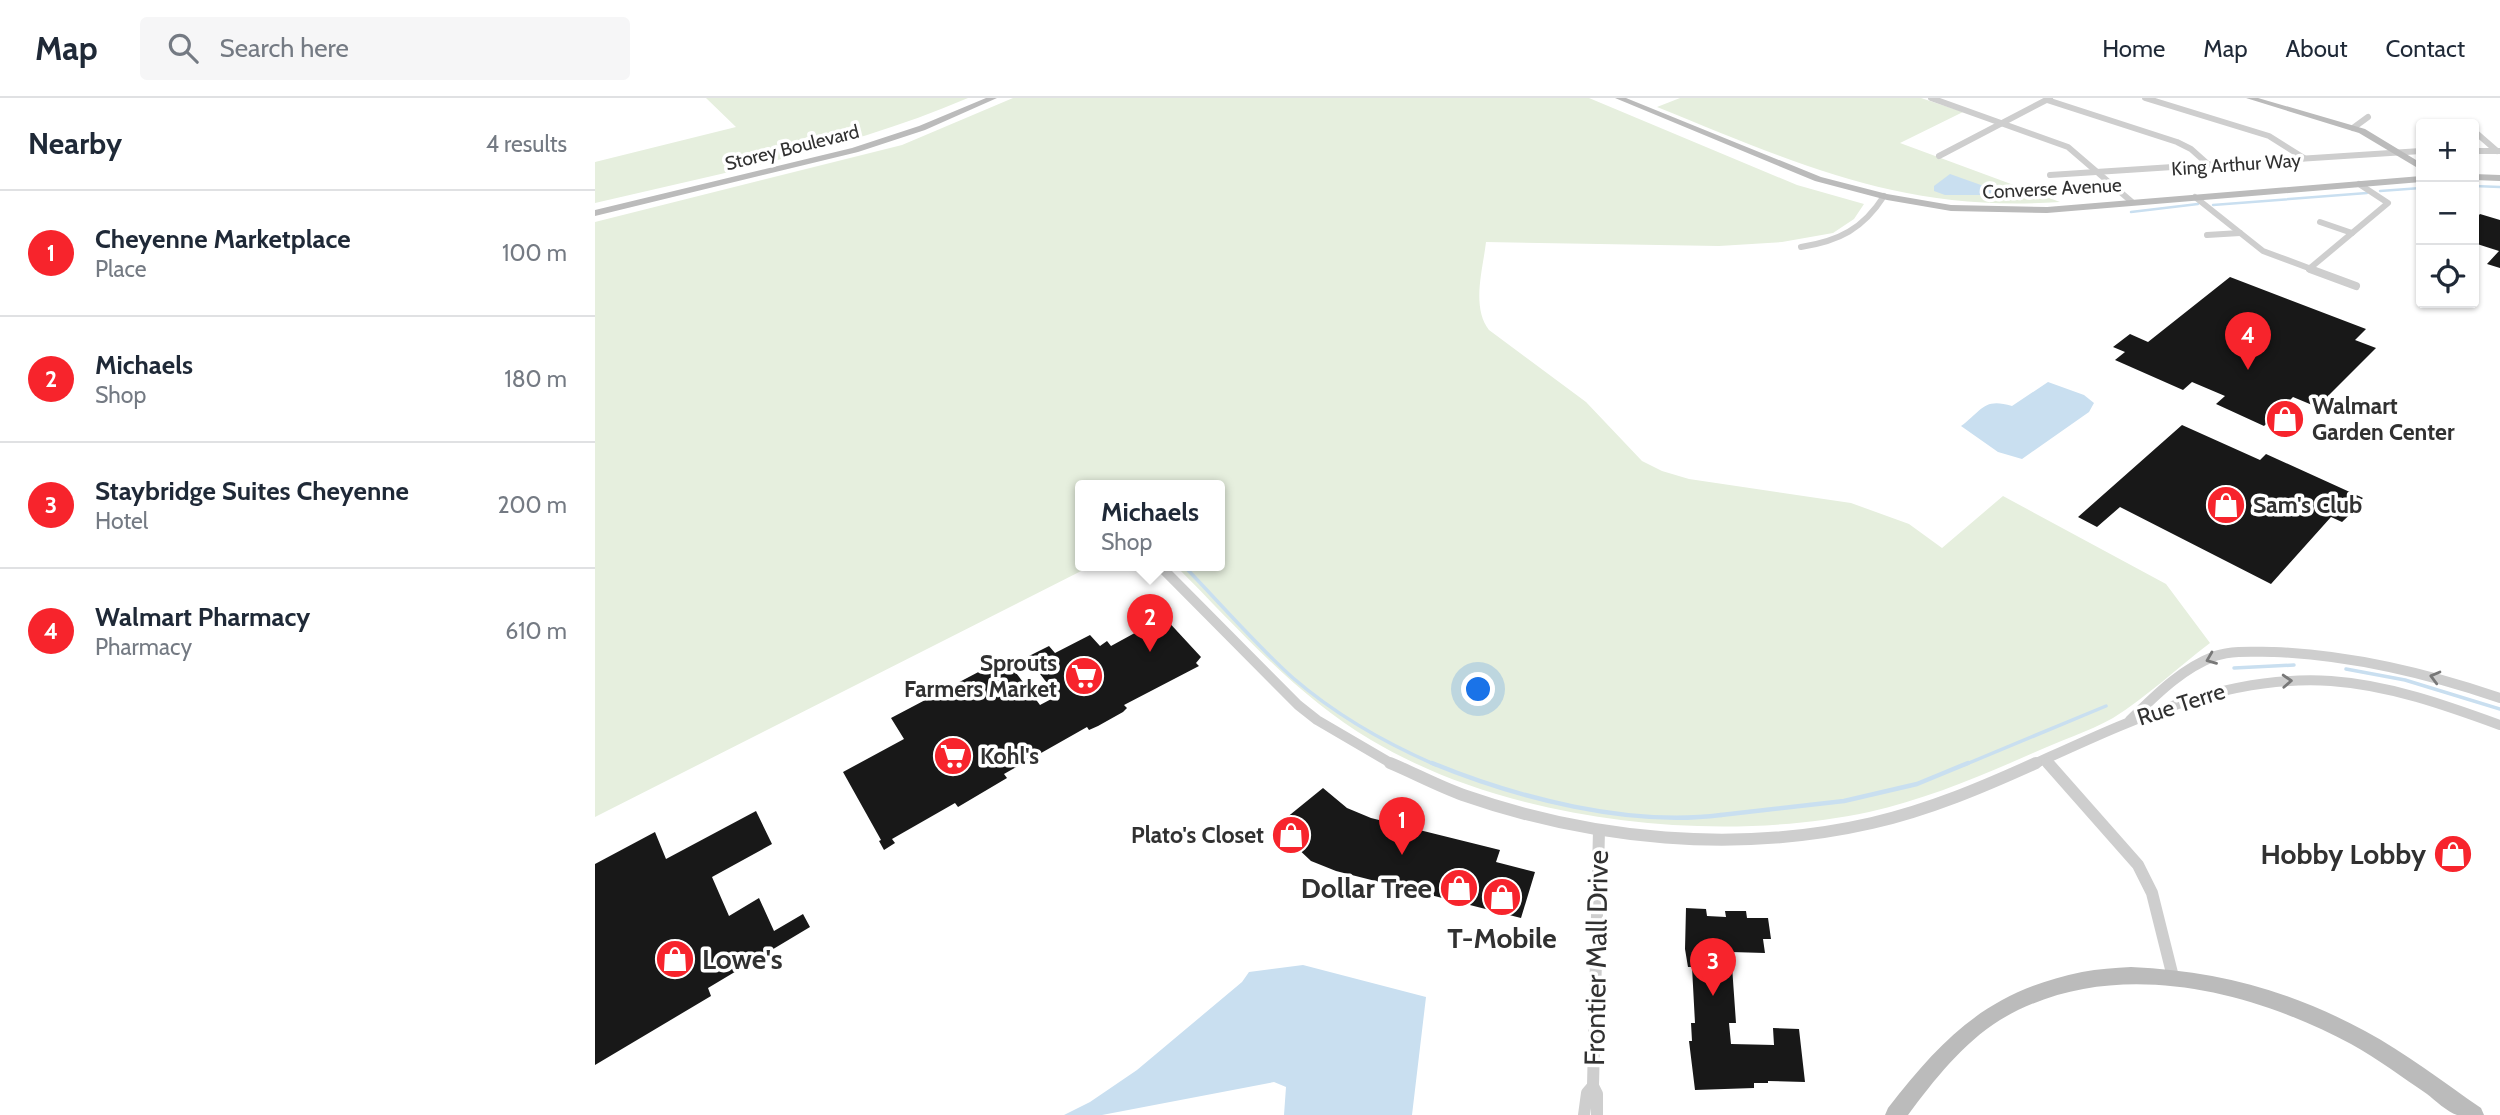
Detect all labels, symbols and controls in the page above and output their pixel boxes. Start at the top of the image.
search box [140,17,630,80]
text: Map [35,28,98,68]
icon: search [164,29,202,67]
text: Search here [220,32,349,64]
text: Home [2102,34,2165,63]
text: Map [2203,34,2248,63]
text: About [2286,34,2348,63]
text: Contact [2386,34,2465,63]
map controls [2416,119,2479,308]
button: + [2416,119,2479,182]
street label: Storey Boulevard [723,120,862,175]
text: Nearby [28,125,122,162]
text: 4 results [486,130,567,158]
street label: King Arthur Way [2170,148,2302,180]
street label: Converse Avenue [1982,173,2122,204]
button: − [2416,182,2479,245]
text: Cheyenne Marketplace [95,223,351,255]
text: 1 [47,239,55,267]
text: 100 m [502,239,567,267]
button: locate [2416,245,2479,308]
text: Place [95,255,147,283]
pin: 4 [2225,312,2271,370]
text: Michaels [95,349,193,381]
text: 2 [45,365,57,393]
text: 180 m [504,365,567,393]
text: Shop [95,381,146,409]
place label: Walmart Garden Center [2312,392,2455,446]
shop icon: Walmart Garden Center [2264,398,2306,440]
text: Staybridge Suites Cheyenne [95,475,409,507]
popup [1075,480,1225,571]
shop icon: Sam's Club [2205,484,2247,526]
text: 3 [45,491,57,519]
text: 200 m [497,491,567,519]
place label: Sam's Club [2253,491,2362,519]
text: Michaels [1101,496,1199,528]
text: Hotel [95,507,148,535]
text: Shop [1101,528,1152,556]
pin: 2 [1127,594,1173,652]
text: Walmart Pharmacy [95,601,310,633]
text: 4 [44,617,58,645]
text: 610 m [505,617,567,645]
text: Pharmacy [95,633,192,661]
place label: Sprouts Farmers Market [904,649,1057,703]
one-way arrow [2206,650,2218,664]
supermarket icon: Sprouts Farmers Market [1063,655,1105,697]
one-way arrow [2429,671,2441,685]
your location [1461,672,1495,706]
one-way arrow [2282,674,2293,689]
street label: Rue Terre [2133,677,2229,731]
supermarket icon: Kohl's [932,735,974,777]
place label: Kohl's [980,742,1039,770]
pin: 1 [1379,797,1425,855]
shop icon: Plato's Closet [1270,814,1312,856]
place label: Plato's Closet [1131,821,1264,849]
shop icon: Hobby Lobby [2432,833,2474,875]
place label: Hobby Lobby [2260,837,2426,871]
street label: Frontier Mall Drive [1577,850,1615,1066]
shop icon: Dollar Tree [1438,867,1480,909]
place label: Dollar Tree [1301,871,1432,905]
shop icon: T-Mobile [1481,876,1523,918]
place label: T-Mobile [1447,921,1557,955]
shop icon: Lowe's [654,938,696,980]
pin: 3 [1690,938,1736,996]
place label: Lowe's [702,942,783,976]

